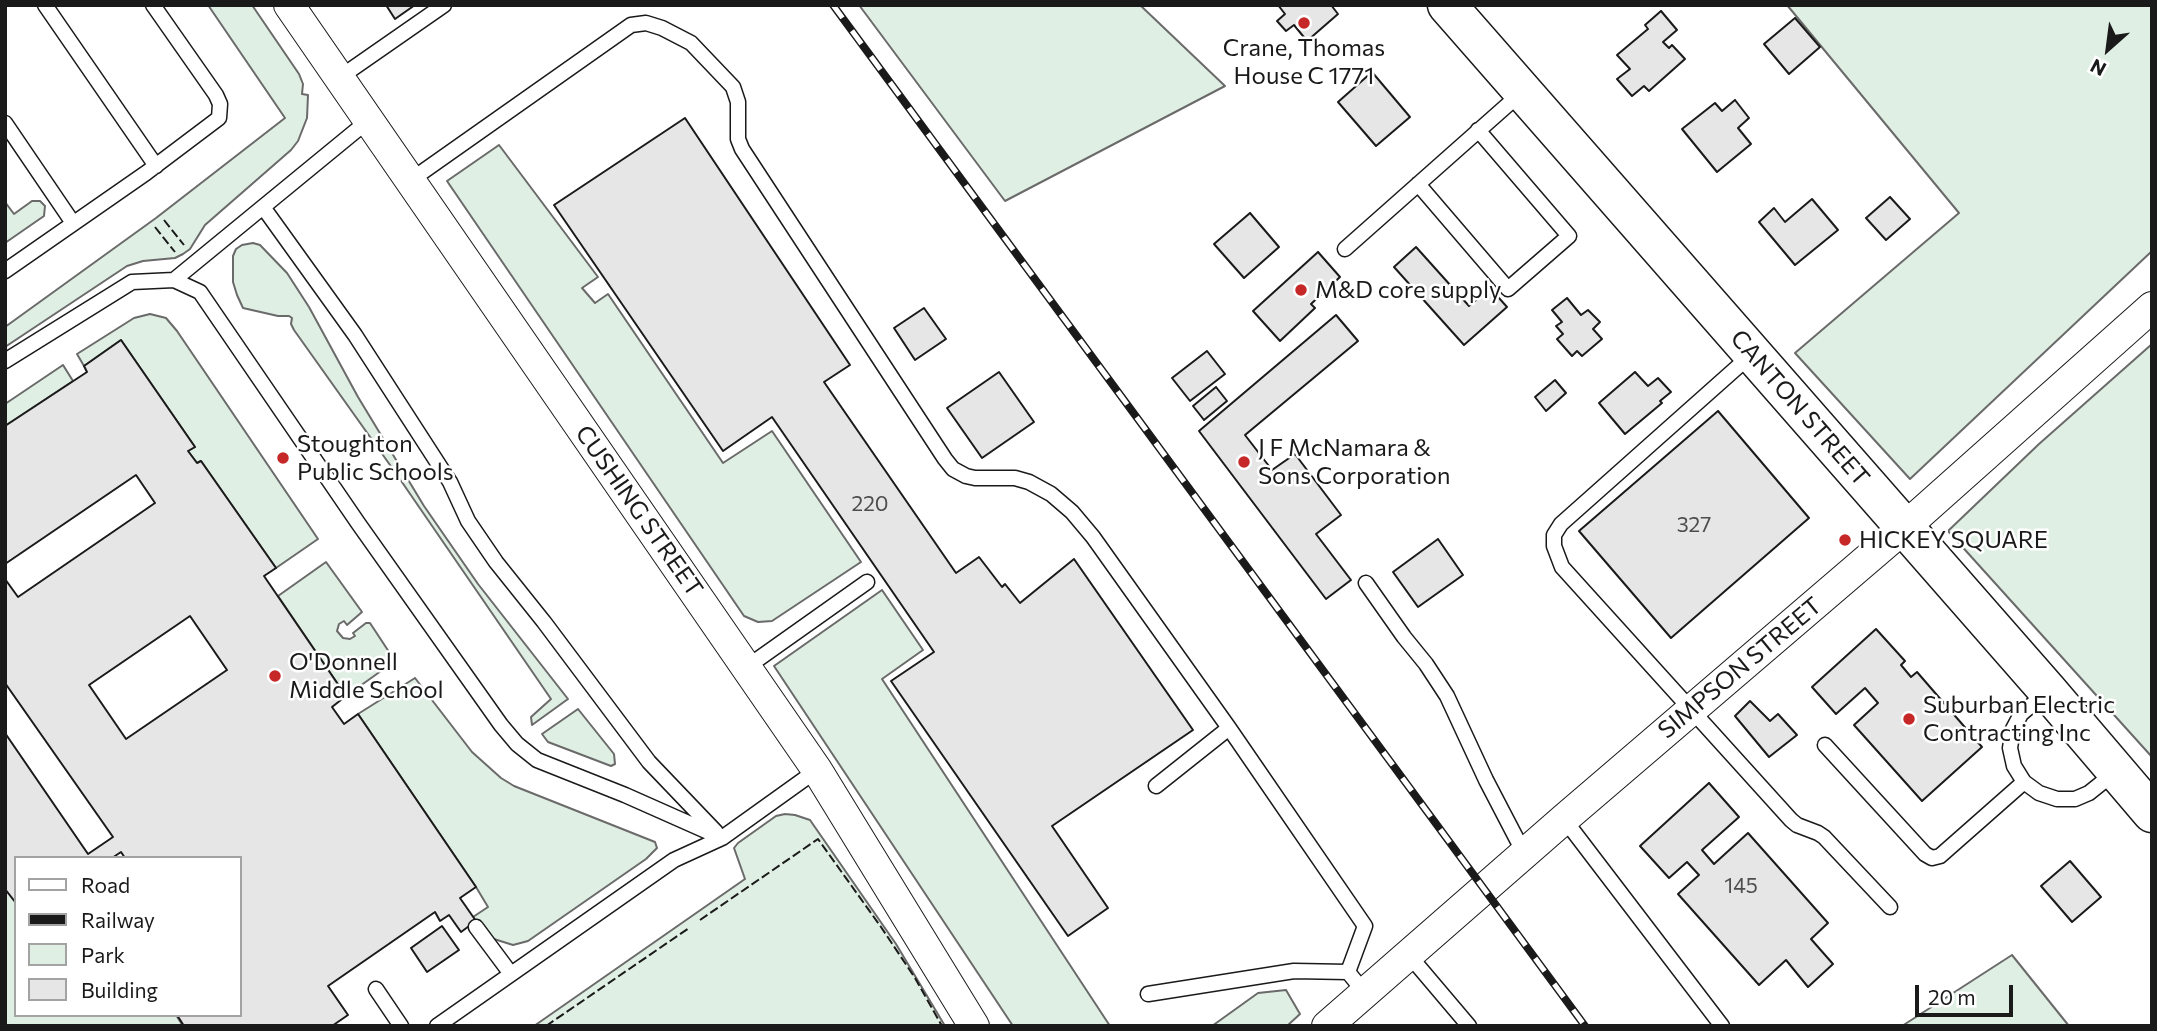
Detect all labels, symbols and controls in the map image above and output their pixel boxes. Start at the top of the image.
north arrow [2073,14,2143,84]
marker: Crane, Thomas House C 1771 [1296,15,1312,31]
place label: Crane, Thomas House C 1771 [1223,34,1385,90]
text: N [2086,54,2110,81]
place label: M&D core supply [1315,276,1501,304]
marker: M&D core supply [1293,282,1309,298]
street label: CANTON STREET [1724,324,1876,492]
street label: CUSHING STREET [569,420,709,602]
place label: Stoughton Public Schools [297,430,454,486]
place label: J F McNamara & Sons Corporation [1258,434,1451,490]
marker: Stoughton Public Schools [275,450,291,466]
marker: J F McNamara & Sons Corporation [1236,454,1252,470]
house number: 220 [852,491,888,517]
house number: 327 [1677,512,1711,538]
place label: HICKEY SQUARE [1859,526,2048,554]
marker: HICKEY SQUARE [1837,532,1853,548]
street label: SIMPSON STREET [1652,591,1828,745]
place label: O'Donnell Middle School [289,648,444,704]
marker: O'Donnell Middle School [267,668,283,684]
place label: Suburban Electric Contracting Inc [1923,691,2115,747]
marker: Suburban Electric Contracting Inc [1901,711,1917,727]
legend [14,856,242,1017]
text: Road [81,872,130,897]
house number: 145 [1724,873,1758,899]
text: Railway [81,907,155,932]
text: Park [81,942,125,967]
scale bar [1919,972,2017,1016]
text: Building [81,977,158,1002]
text: 20 m [1928,984,1976,1009]

